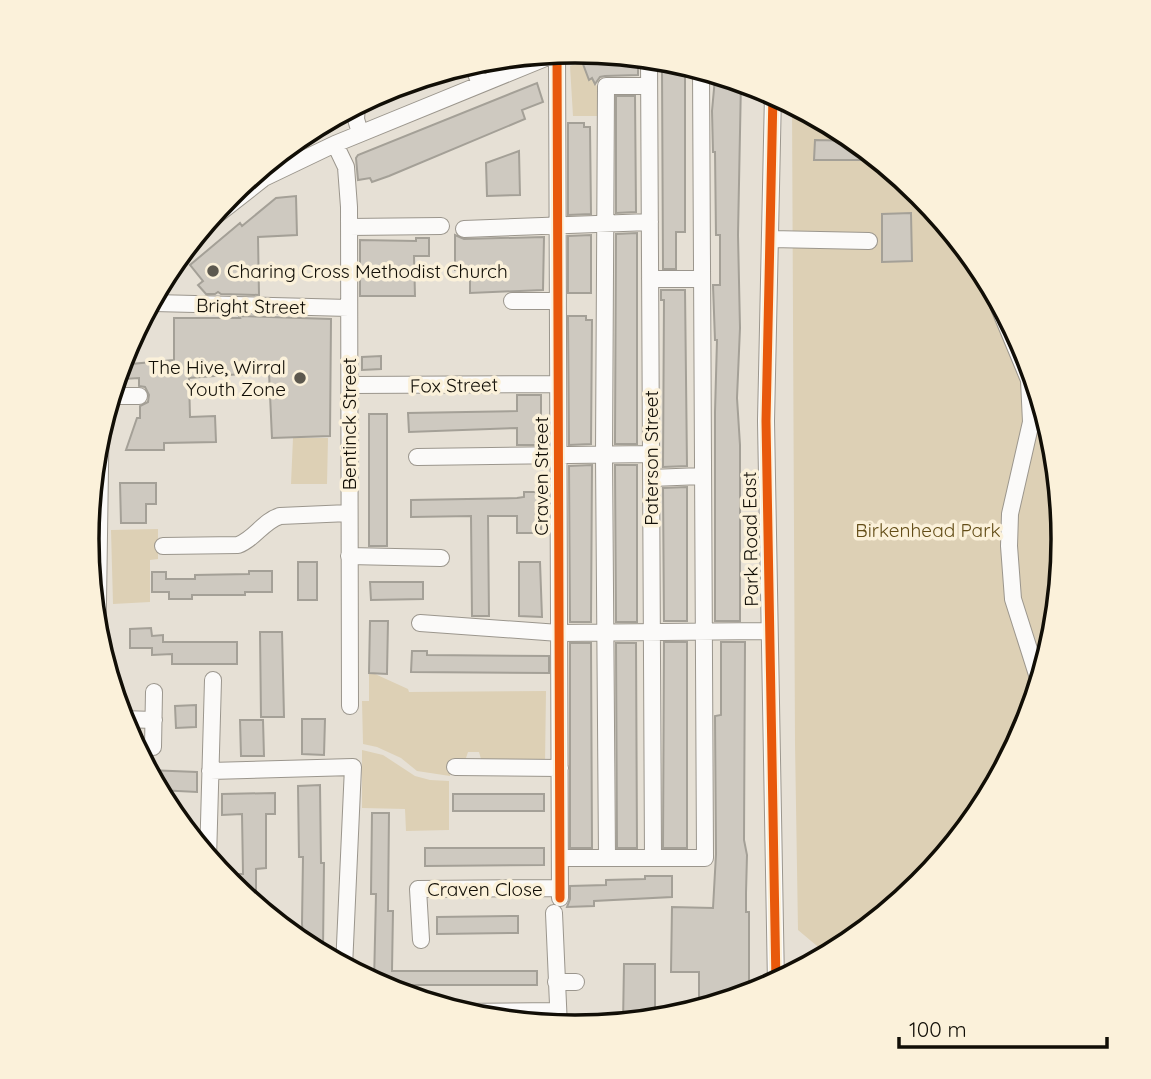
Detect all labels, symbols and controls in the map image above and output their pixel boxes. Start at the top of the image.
place label: Charing Cross Methodist Church [227,259,508,283]
marker: Charing Cross Methodist Church [205,263,221,279]
street label: Bright Street [196,293,306,319]
place label: The Hive, Wirral Youth Zone [148,355,286,401]
street label: Bentinck Street [337,358,361,490]
marker: The Hive, Wirral Youth Zone [292,370,308,386]
street label: Fox Street [410,372,498,398]
street label: Paterson Street [639,390,663,526]
street label: Craven Street [529,416,553,536]
street label: Park Road East [737,471,763,607]
park label: Birkenhead Park [855,518,1001,542]
street label: Craven Close [427,877,543,901]
scale bar [899,1006,1107,1050]
text: 100 m [909,1016,967,1042]

